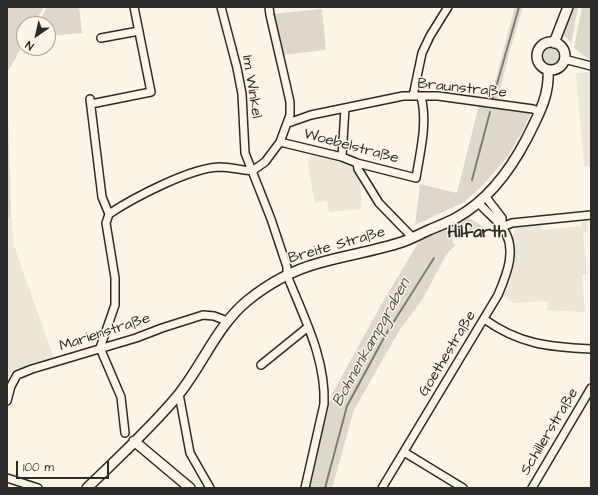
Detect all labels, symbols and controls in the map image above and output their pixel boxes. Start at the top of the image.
north arrow [16,16,56,56]
text: N [23,37,37,54]
street label: Im Winkel [237,54,265,120]
street label: Braunstraße [416,75,508,103]
street label: Woebelstraße [301,126,401,168]
district label: Hilfarth [448,223,506,243]
street label: Breite Straße [287,224,387,268]
water label: Bohnenkampgraben [329,276,415,410]
street label: Goethestraße [415,308,481,400]
street label: Marienstraße [57,310,153,356]
street label: Schillerstraße [517,385,583,479]
scale bar [18,453,111,479]
text: 100 m [23,459,54,476]

